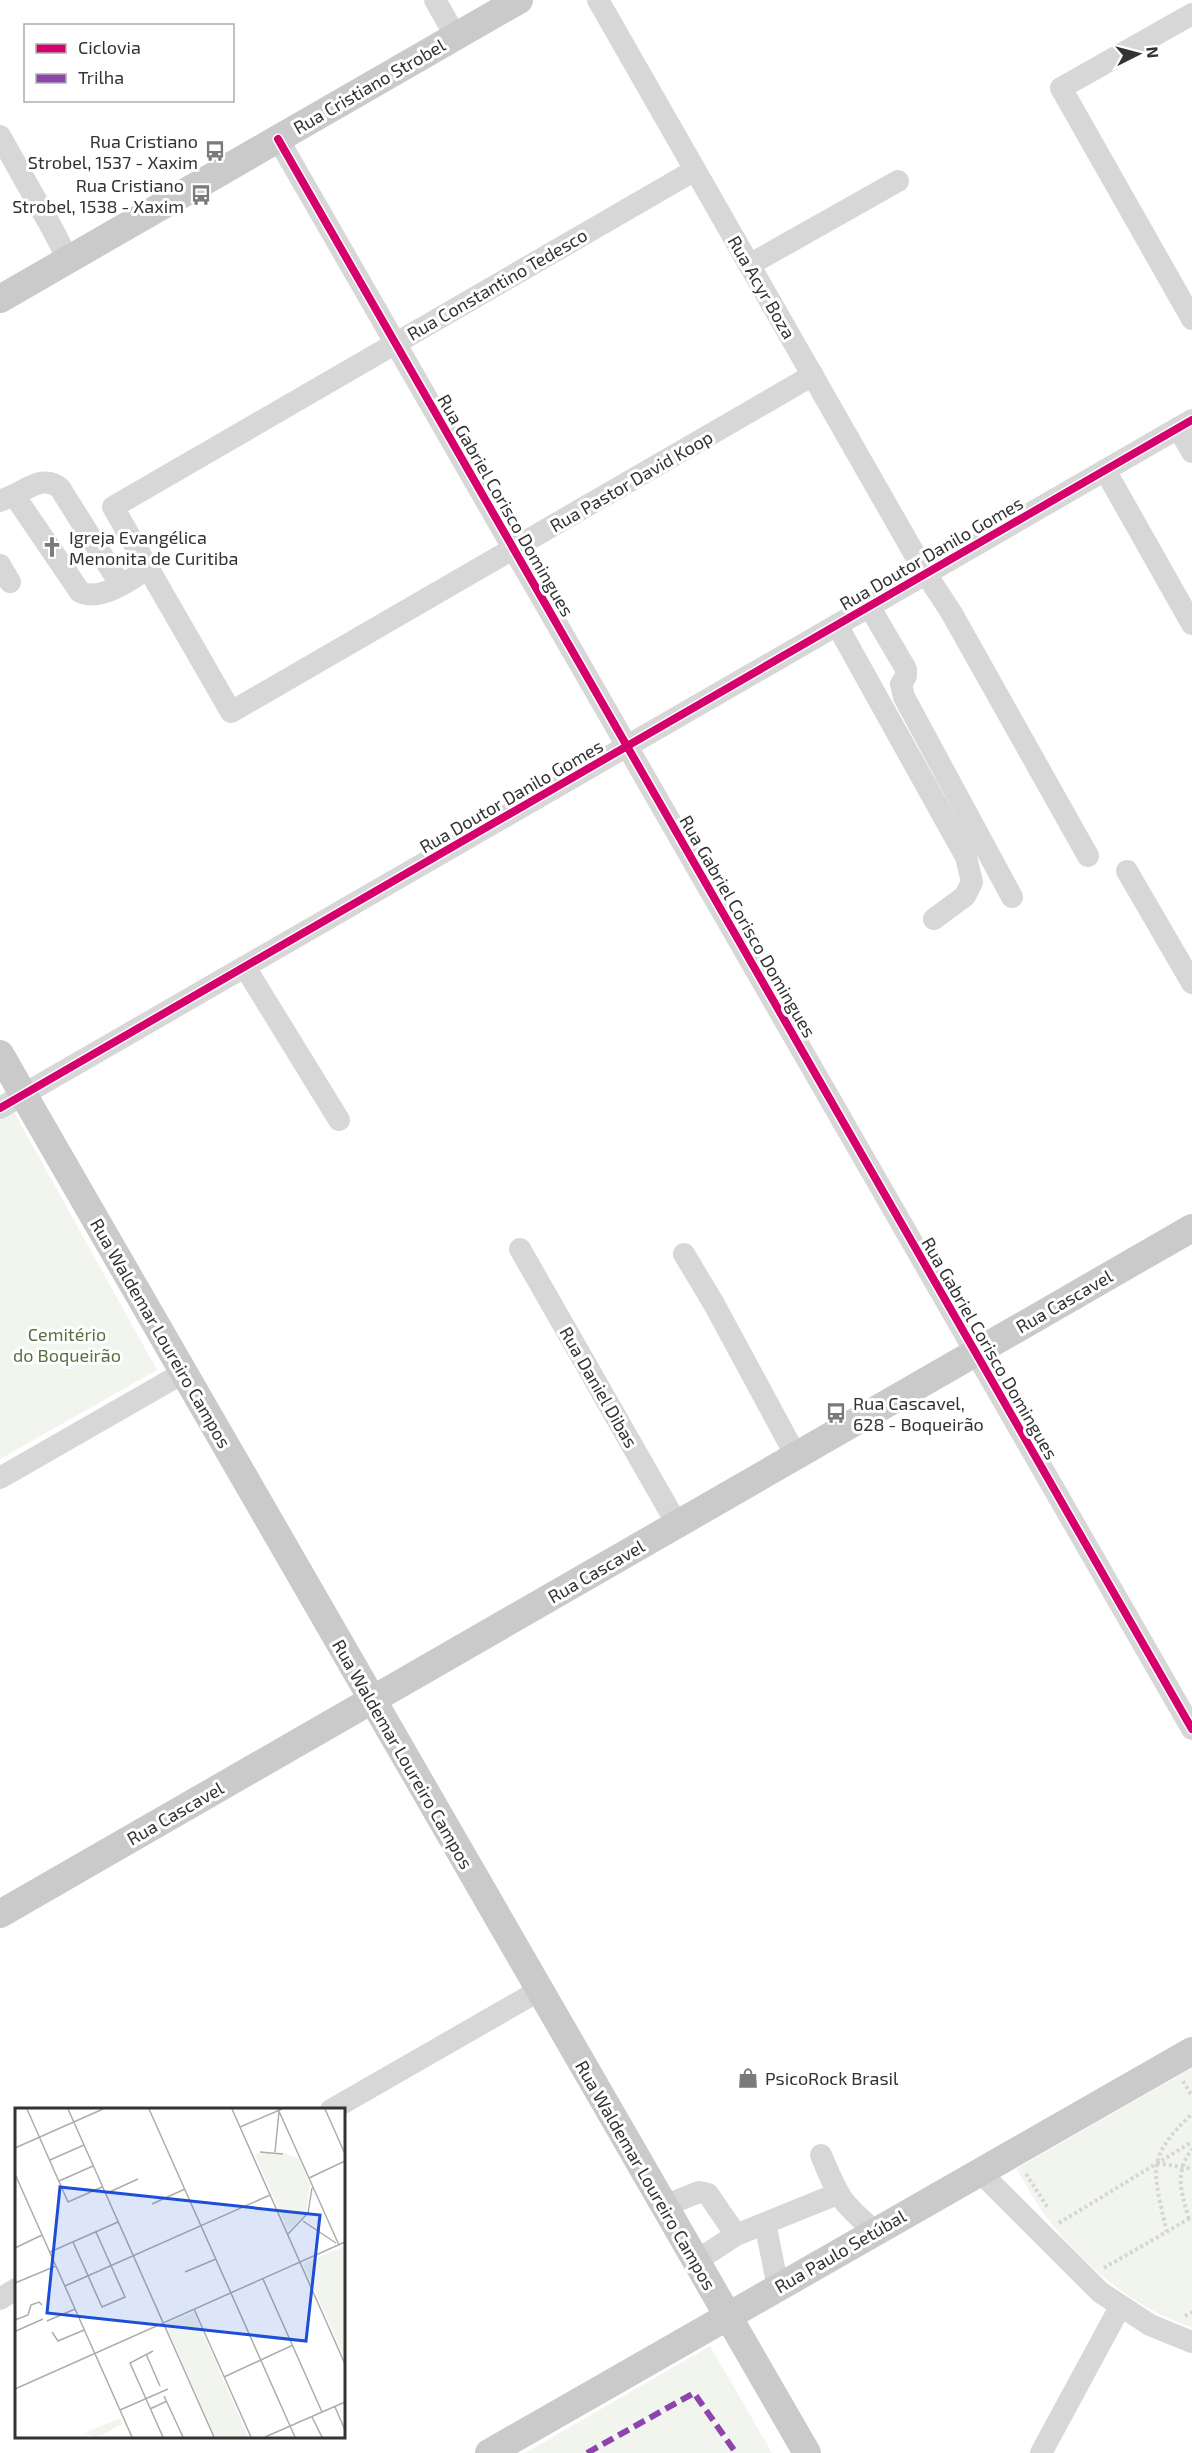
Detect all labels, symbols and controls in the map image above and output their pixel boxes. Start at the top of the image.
legend [24,24,234,102]
north arrow [1108,24,1168,84]
street label: Rua Cristiano Strobel [289,33,449,138]
text: Ciclovia [78,36,141,58]
text: N [1143,46,1163,59]
text: Trilha [78,66,124,88]
place label: Rua Cristiano Strobel, 1537 - Xaxim [28,130,198,173]
bus stop icon: Rua Cristiano Strobel, 1537 - Xaxim [203,139,227,163]
place label: Rua Cristiano Strobel, 1538 - Xaxim [12,174,184,217]
bus stop icon: Rua Cristiano Strobel, 1538 - Xaxim [189,183,213,207]
street label: Rua Constantino Tedesco [403,223,591,345]
street label: Rua Acyr Boza [724,231,800,343]
street label: Rua Gabriel Corisco Domingues [433,390,579,620]
street label: Rua Pastor David Koop [546,425,716,537]
street label: Rua Doutor Danilo Gomes [835,491,1027,615]
place label: Igreja Evangélica Menonita de Curitiba [69,526,238,569]
church icon: Igreja Evangélica Menonita de Curitiba [40,535,64,559]
street label: Rua Doutor Danilo Gomes [415,734,607,858]
street label: Rua Gabriel Corisco Domingues [675,811,821,1041]
street label: Rua Waldemar Loureiro Campos [86,1214,236,1452]
street label: Rua Gabriel Corisco Domingues [917,1233,1063,1463]
street label: Rua Cascavel [1012,1264,1117,1337]
street label: Rua Daniel Dibas [555,1322,643,1452]
park label: Cemitério do Boqueirão [13,1323,121,1366]
place label: Rua Cascavel, 628 - Boqueirão [853,1392,984,1435]
bus stop icon: Rua Cascavel, 628 - Boqueirão [824,1401,848,1425]
street label: Rua Cascavel [544,1534,649,1607]
street label: Rua Waldemar Loureiro Campos [328,1635,478,1873]
street label: Rua Cascavel [123,1776,228,1849]
street label: Rua Waldemar Loureiro Campos [571,2056,721,2294]
shop icon: PsicoRock Brasil [736,2066,760,2090]
place label: PsicoRock Brasil [765,2067,899,2089]
inset map [15,2108,345,2438]
street label: Rua Paulo Setúbal [770,2204,910,2298]

